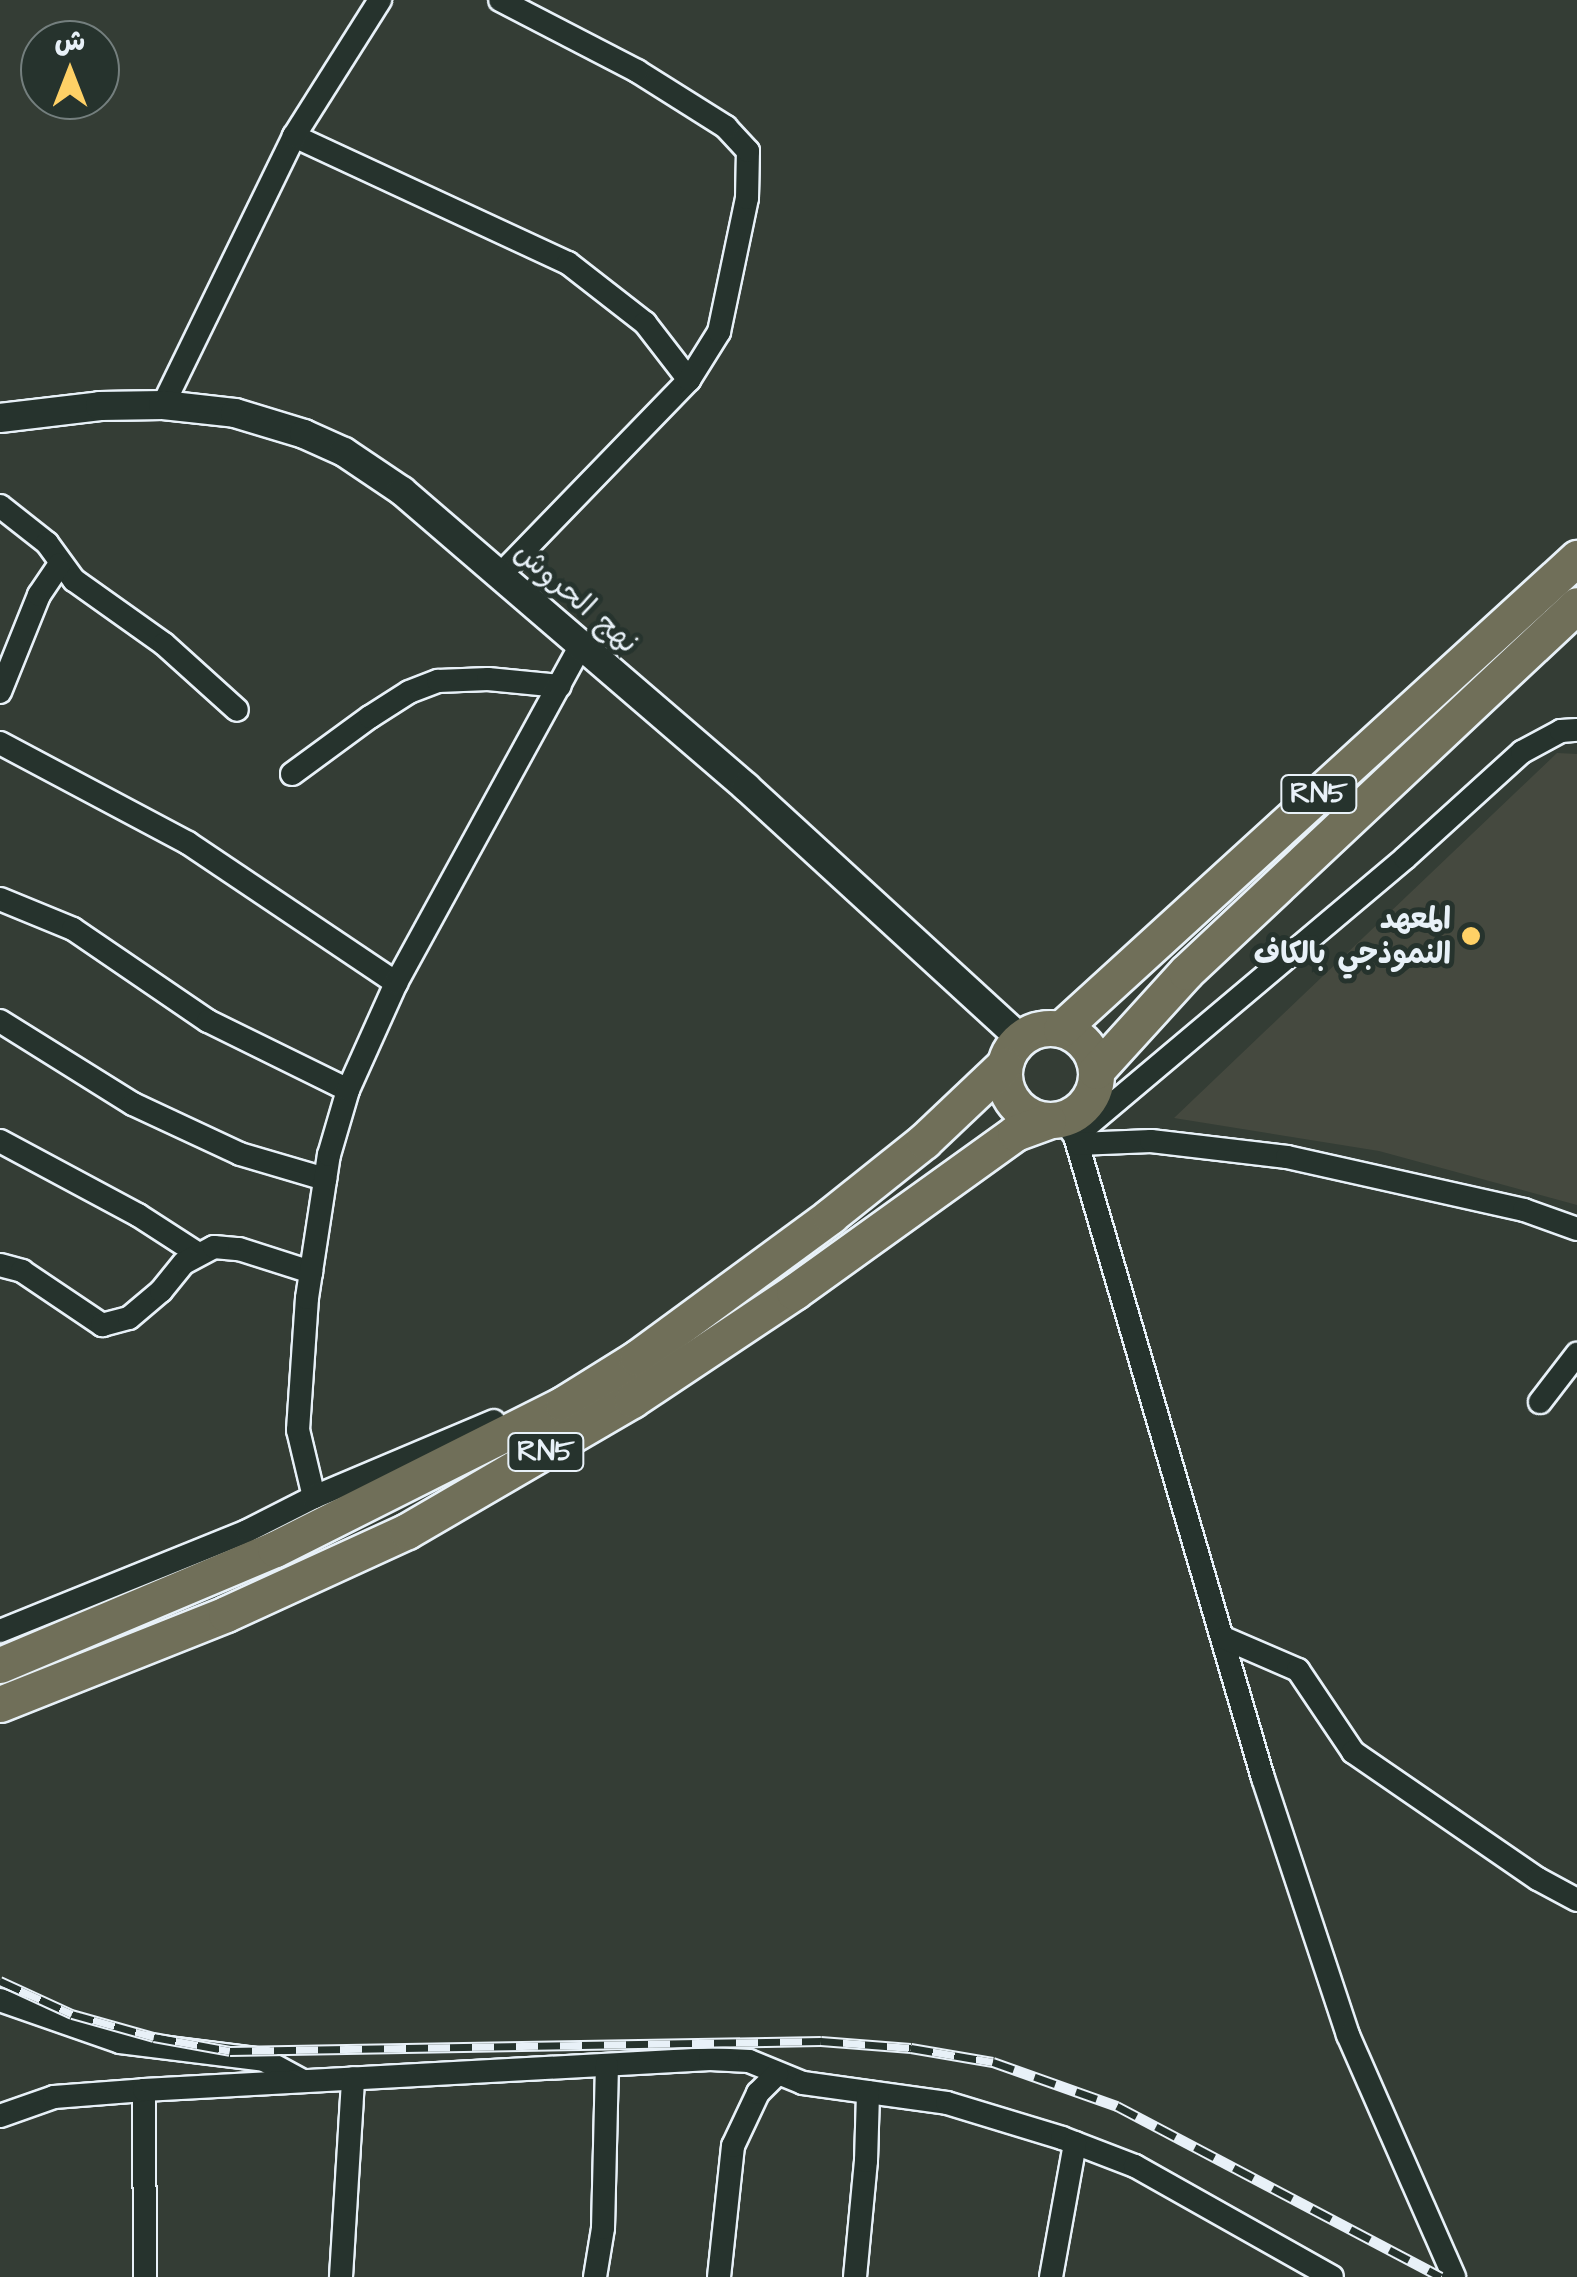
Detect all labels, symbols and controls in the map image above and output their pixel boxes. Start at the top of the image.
north arrow [20,20,120,120]
text: ش [55,22,85,61]
street label: نهج الحروش [507,534,645,662]
road number: RN5 [1279,771,1359,817]
place label: المعهد النموذجي بالكاف [1254,901,1451,972]
marker: المعهد النموذجي بالكاف [1460,925,1482,947]
road number: RN5 [506,1429,586,1475]

